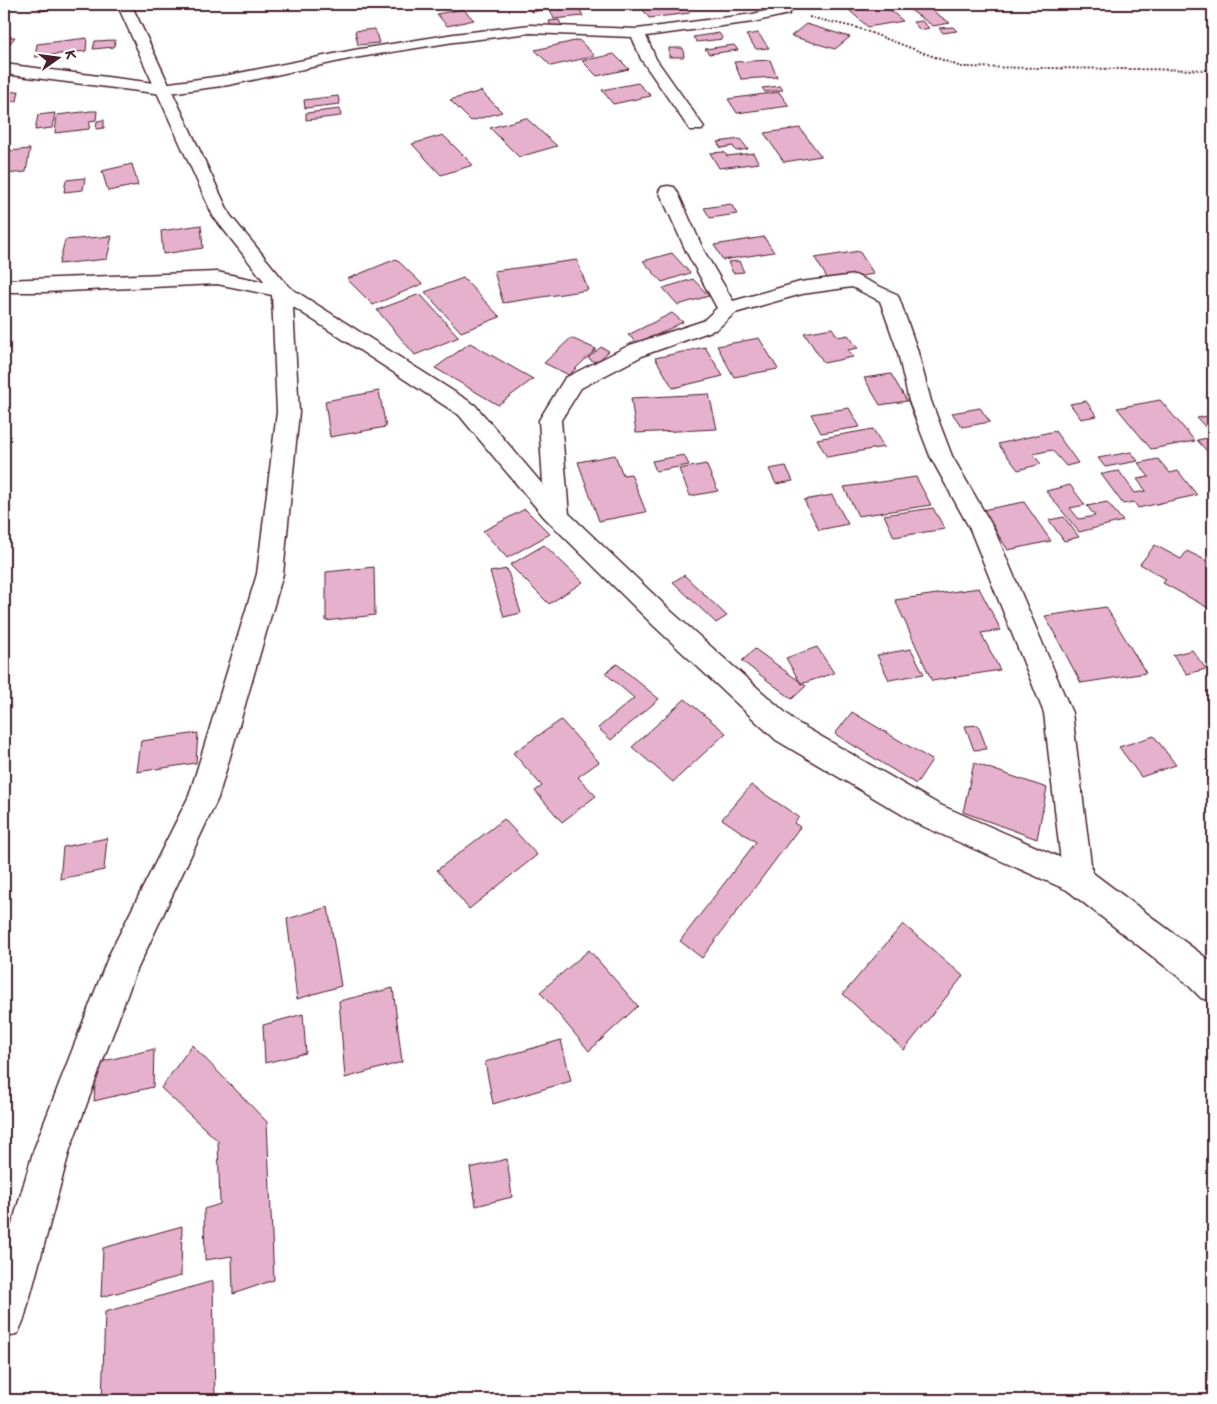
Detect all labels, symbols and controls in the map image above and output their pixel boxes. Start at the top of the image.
north arrow [32,32,82,82]
text: K [61,48,81,62]

